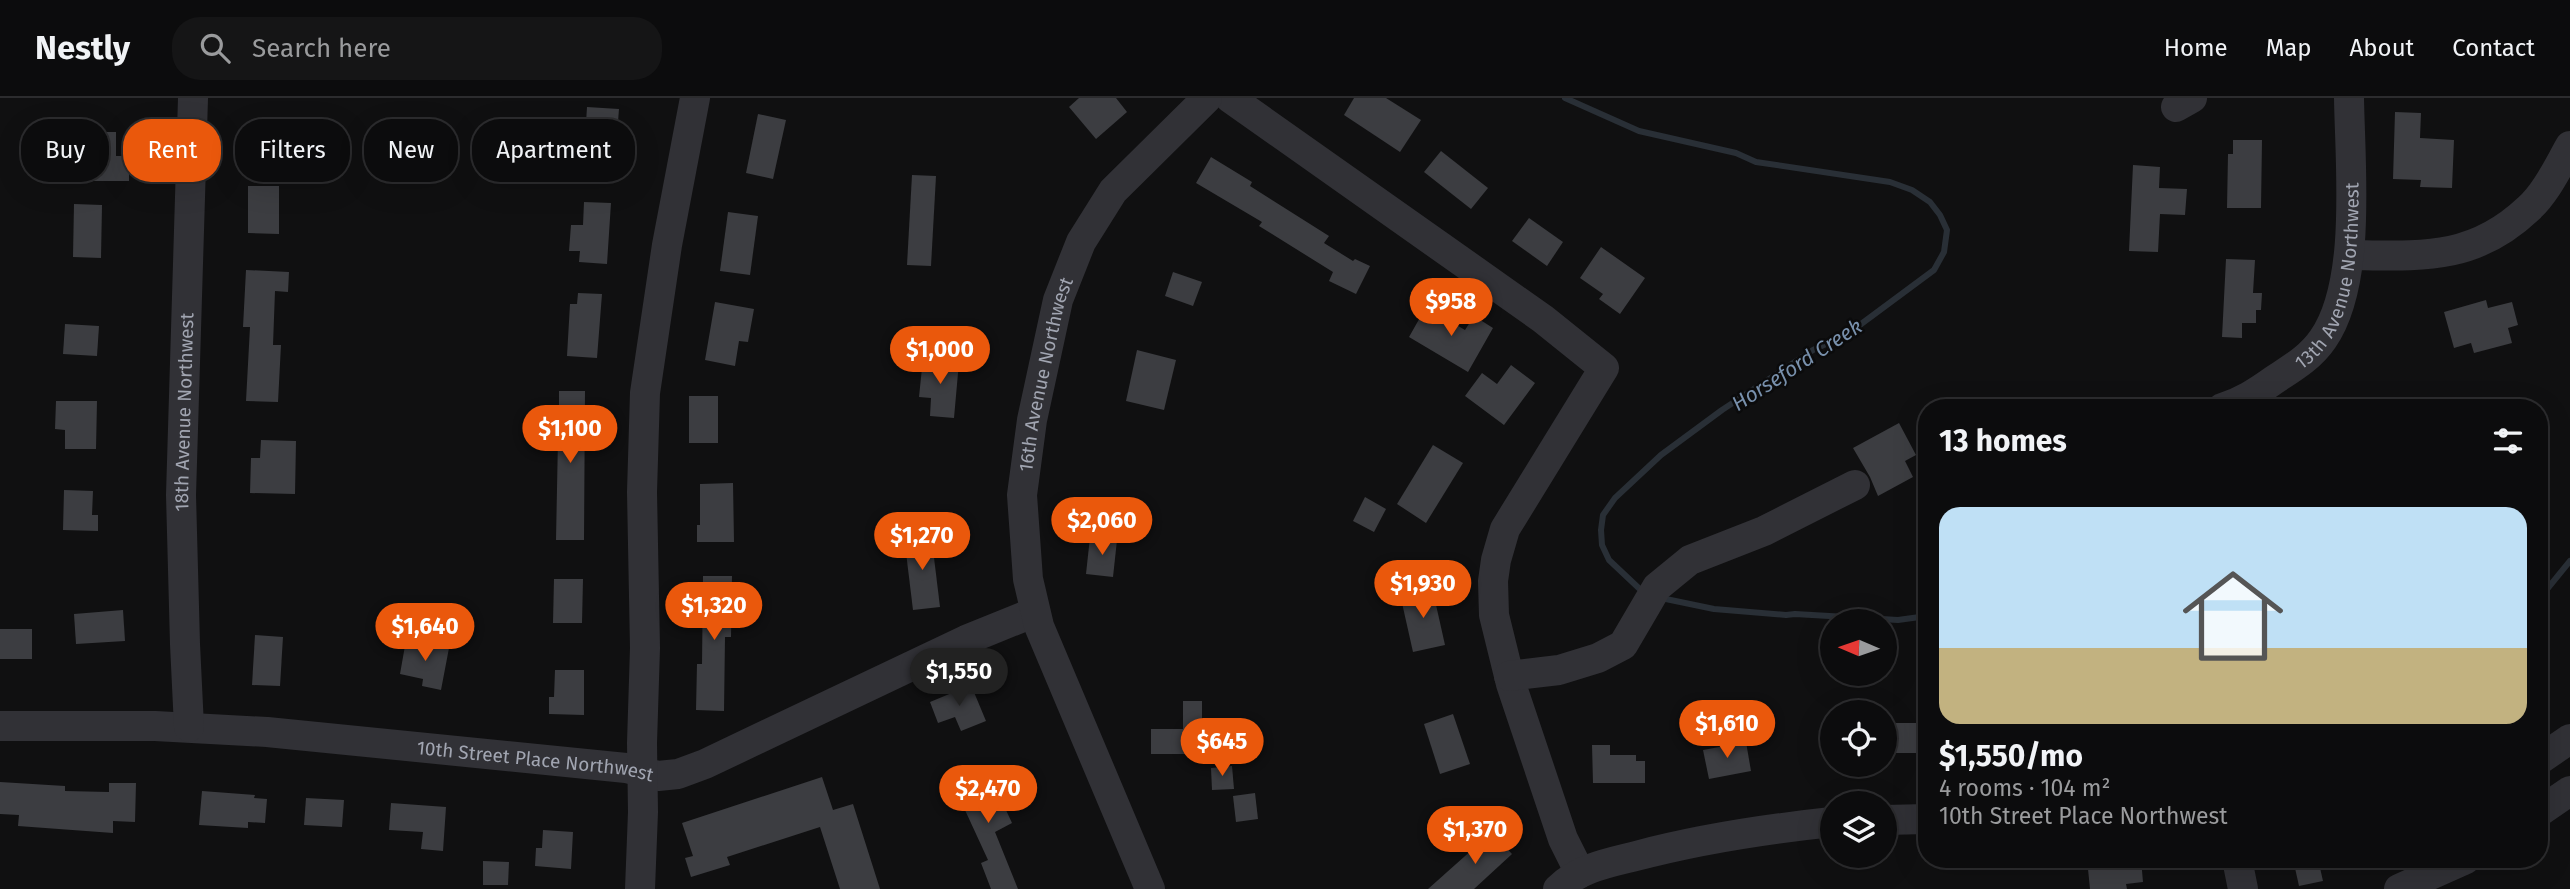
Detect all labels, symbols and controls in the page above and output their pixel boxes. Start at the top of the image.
search box [172,17,662,80]
text: Nestly [35,28,130,68]
icon: search [196,29,234,67]
text: Search here [252,33,391,64]
text: Home [2164,34,2228,62]
text: Map [2266,34,2312,62]
text: About [2350,34,2414,62]
text: Contact [2452,34,2535,62]
chip: Buy [21,119,109,182]
chip: Rent [123,119,221,182]
chip: Filters [235,119,350,182]
chip: New [364,119,458,182]
chip: Apartment [472,119,635,182]
street label: 13th Avenue Northwest [2290,182,2364,374]
street label: 16th Avenue Northwest [1014,274,1078,473]
pin: $958 [1410,278,1492,338]
text: $958 [1426,287,1476,315]
street label: 18th Avenue Northwest [170,312,199,512]
water label: Horseford Creek [1727,313,1867,417]
pin: $1,000 [883,327,997,386]
text: $1,000 [906,335,974,363]
pin: $1,100 [513,406,627,465]
text: $1,100 [538,414,602,442]
icon: filters [2489,422,2527,460]
text: 13 homes [1939,423,2067,459]
pin: $2,060 [1045,498,1159,557]
text: $2,060 [1067,506,1137,534]
pin: $1,270 [865,512,979,572]
text: $1,270 [890,521,954,549]
icon: home [2170,553,2296,679]
pin: $1,930 [1366,560,1480,620]
text: $1,930 [1390,569,1456,597]
pin: $1,320 [657,582,771,642]
text: $1,320 [681,591,747,619]
pin: $1,640 [368,603,482,663]
north arrow [1820,609,1897,686]
map controls [1820,609,1897,868]
text: $1,640 [391,612,459,640]
pin: $1,550 [902,648,1016,708]
text: $1,550 [926,657,992,685]
pin: $1,610 [1670,700,1784,760]
button: locate [1820,700,1897,777]
text: $1,610 [1695,709,1759,737]
pin: $645 [1181,718,1263,778]
text: $645 [1197,727,1247,755]
street label: 10th Street Place Northwest [416,736,656,787]
text: $1,550/mo [1939,738,2083,774]
pin: $2,470 [931,766,1045,825]
text: $2,470 [955,774,1021,802]
text: 4 rooms · 104 m² [1939,774,2110,802]
button: layers [1820,791,1897,868]
text: 10th Street Place Northwest [1939,802,2227,830]
pin: $1,370 [1418,806,1532,866]
text: $1,370 [1443,815,1507,843]

